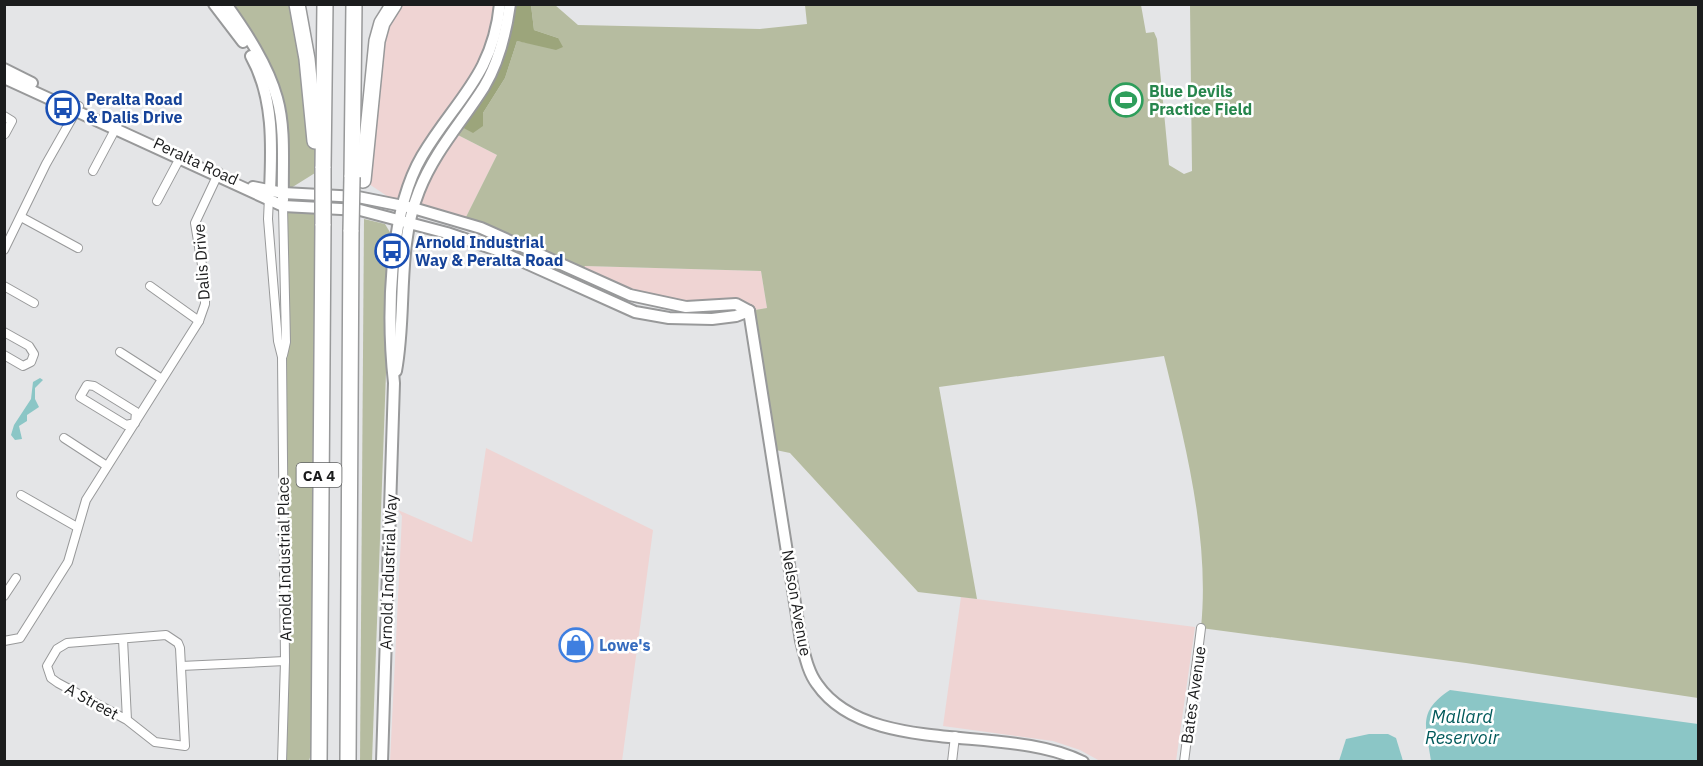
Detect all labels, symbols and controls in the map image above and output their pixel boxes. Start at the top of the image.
place label: Blue Devils Practice Field [1149,81,1252,119]
sports icon: Blue Devils Practice Field [1108,82,1144,118]
place label: Peralta Road & Dalis Drive [86,89,183,127]
bus stop icon: Peralta Road & Dalis Drive [45,90,81,126]
street label: Peralta Road [150,133,242,189]
street label: Dalis Drive [188,223,214,301]
place label: Arnold Industrial Way & Peralta Road [415,232,563,270]
bus stop icon: Arnold Industrial Way & Peralta Road [374,233,410,269]
road number: CA 4 [296,463,342,487]
street label: Arnold Industrial Place [273,476,295,641]
street label: Arnold Industrial Way [375,494,401,650]
street label: Nelson Avenue [778,548,816,658]
shop icon: Lowe's [558,627,594,663]
place label: Lowe's [599,635,651,655]
street label: Bates Avenue [1176,645,1210,745]
street label: A Street [62,678,122,724]
water label: Mallard Reservoir [1425,705,1499,749]

